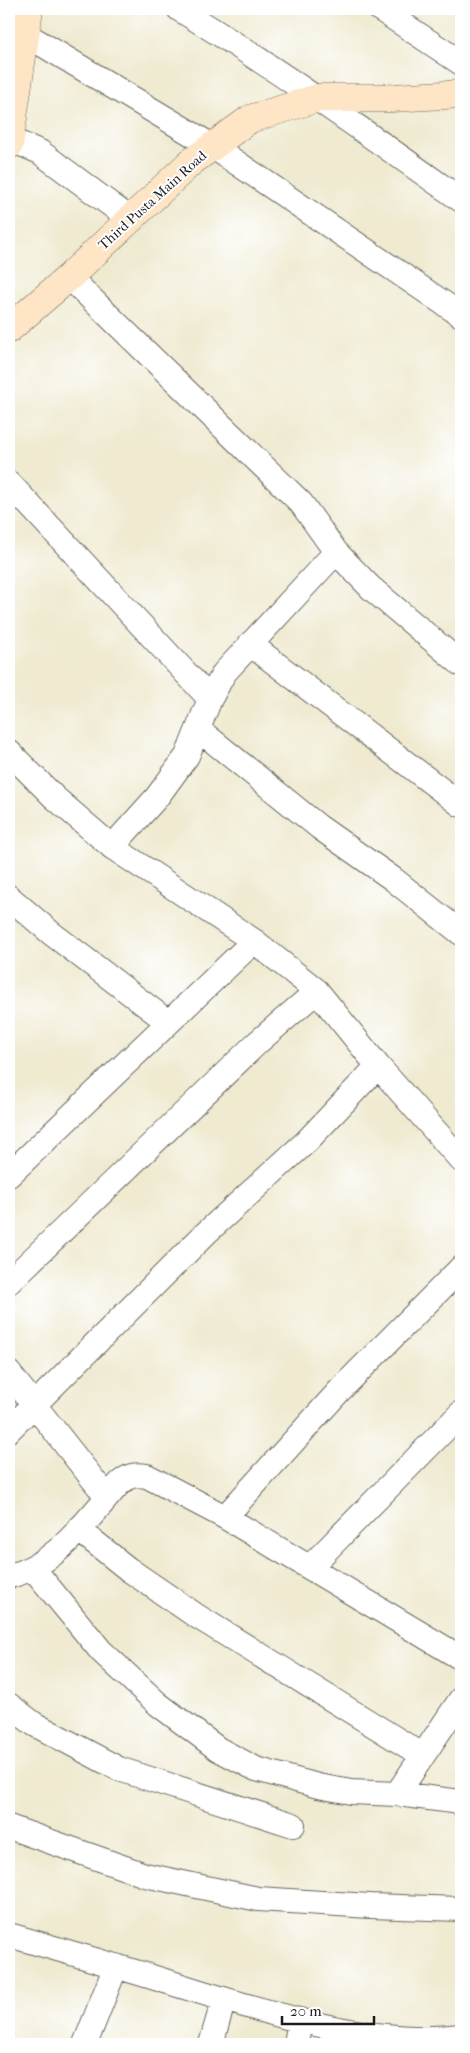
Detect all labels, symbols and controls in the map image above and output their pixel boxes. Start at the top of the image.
street label: Third Pusta Main Road [95,147,210,253]
scale bar [282,1993,375,2025]
text: 20 m [290,2002,322,2020]

